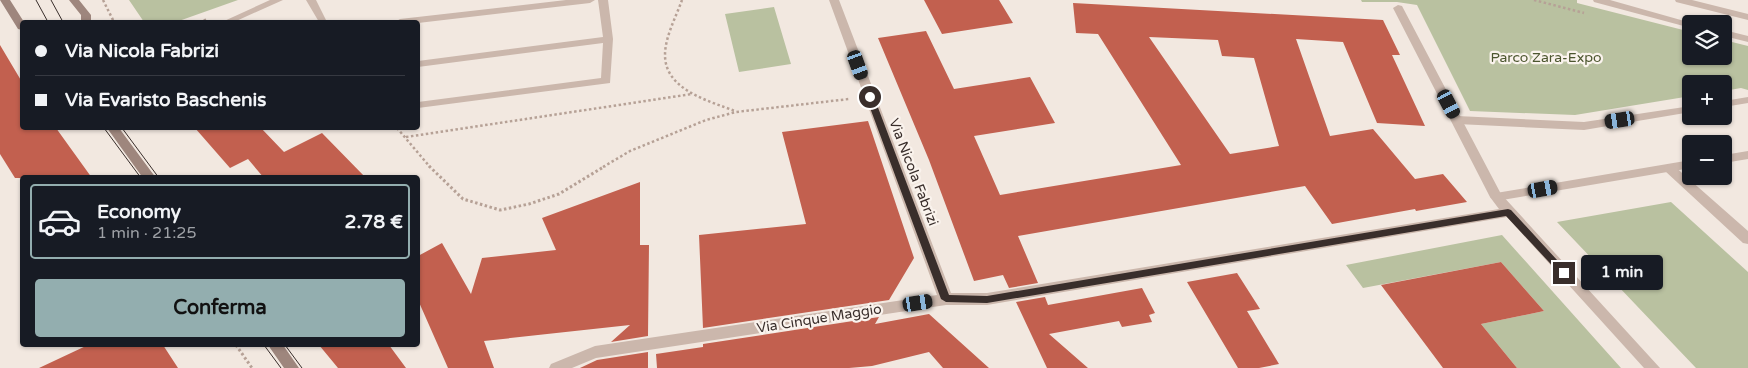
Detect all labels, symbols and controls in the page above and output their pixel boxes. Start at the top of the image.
map controls [1682,15,1732,185]
button: layers [1682,15,1732,65]
text: Via Nicola Fabrizi [65,40,219,62]
car [845,48,870,82]
park label: Parco Zara-Expo [1490,49,1602,66]
button: + [1682,75,1732,125]
route start [859,86,881,108]
car [1435,87,1462,121]
text: Via Evaristo Baschenis [65,89,266,111]
car [1604,110,1635,130]
street label: Via Nicola Fabrizi [885,116,942,228]
button: − [1682,135,1732,185]
car [1526,179,1559,199]
icon: car [37,199,82,244]
text: Economy [97,201,181,223]
text: 2.78 € [345,211,403,233]
text: 1 min · 21:25 [97,223,196,243]
callout: 1 min [1582,256,1664,290]
route end [1553,262,1575,284]
text: 1 min [1601,262,1643,282]
button: Conferma [35,279,405,337]
car [902,293,933,313]
street label: Via Cinque Maggio [755,300,883,337]

